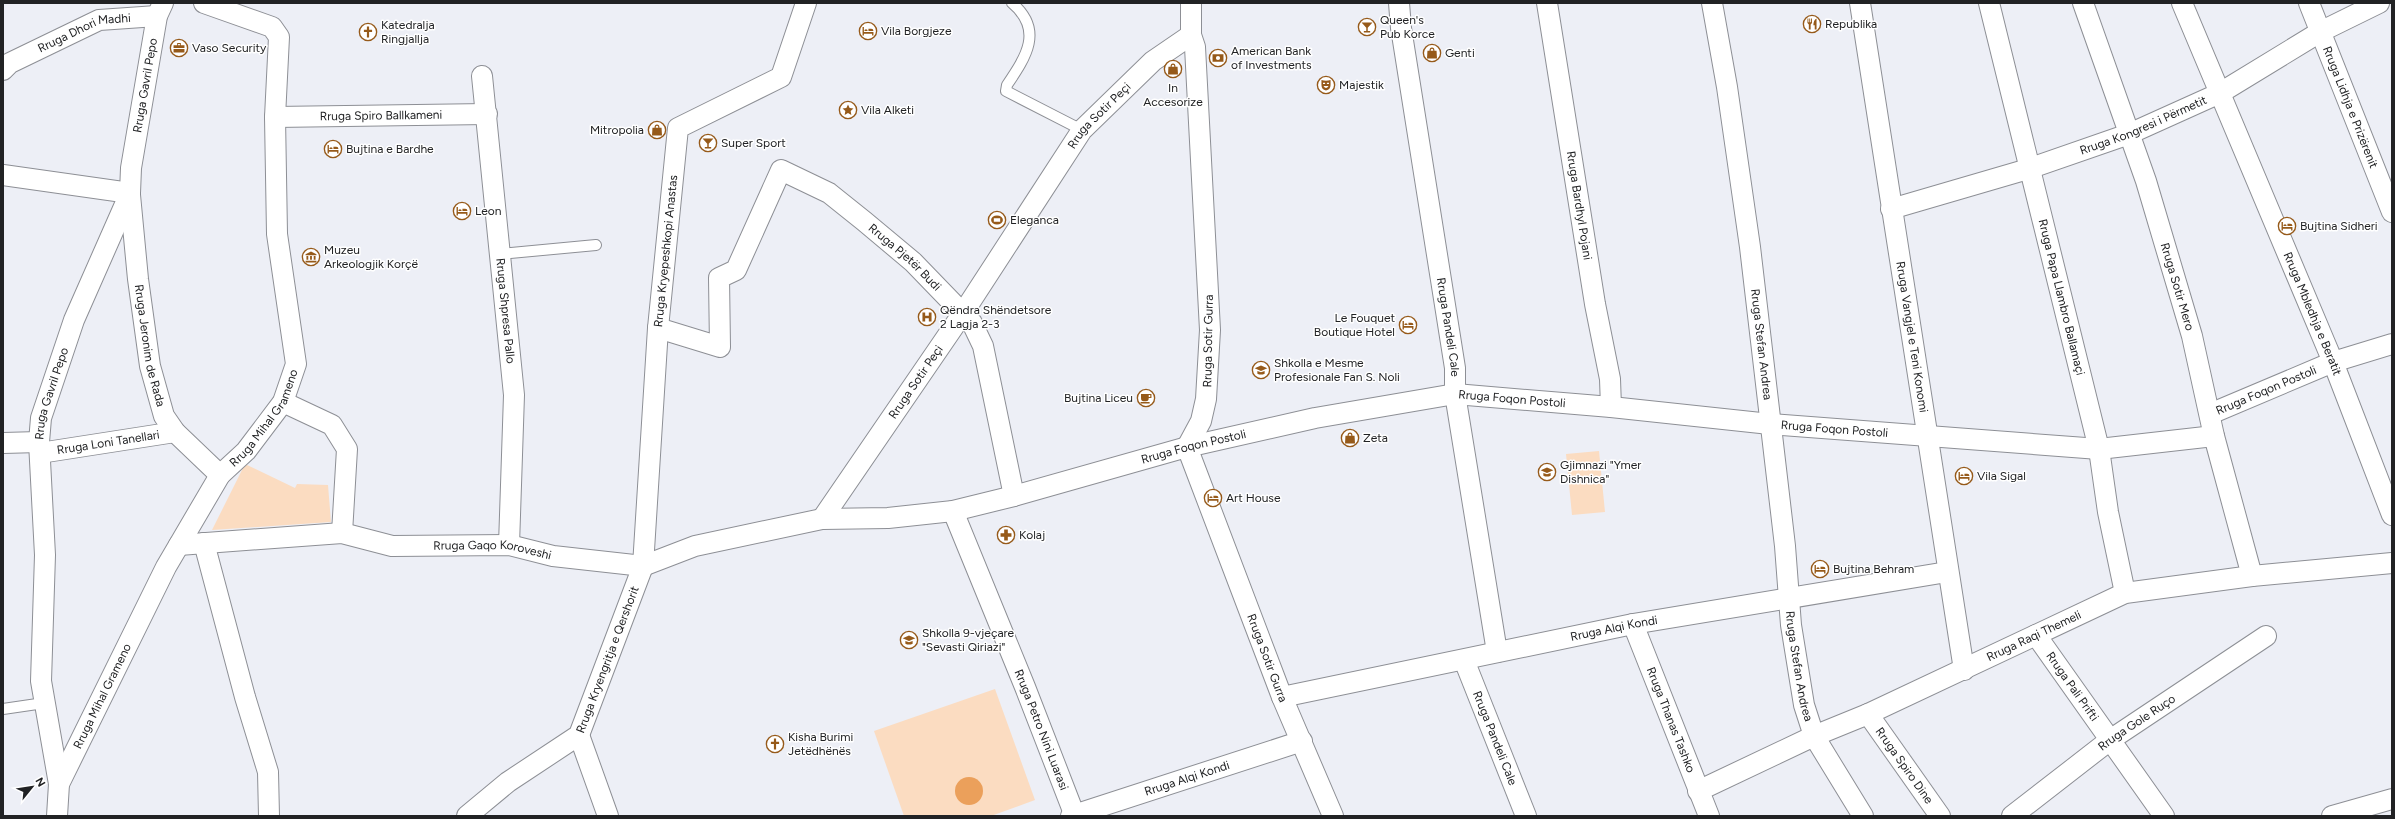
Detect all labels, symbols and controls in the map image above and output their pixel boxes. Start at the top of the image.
street label: Rruga Dhori Madhi [35,11,131,56]
place label: Queen's Pub Korce [1380,13,1435,41]
restaurant icon: Republika [1802,14,1822,34]
bar icon: Queen's Pub Korce [1357,17,1377,37]
place label: Republika [1825,17,1877,31]
place label: Katedralja Ringjallja [381,18,435,46]
hotel icon: Vila Borgjeze [858,21,878,41]
church icon: Katedralja Ringjallja [358,22,378,42]
place label: Vila Borgjeze [881,24,952,38]
street label: Rruga Gavril Pepo [130,37,160,134]
office icon: Vaso Security [169,38,189,58]
place label: Vaso Security [192,41,267,55]
shop icon: Genti [1422,43,1442,63]
place label: American Bank of Investments [1231,44,1312,72]
street label: Rruga Lidhja e Prizërenit [2320,44,2381,171]
place label: Genti [1445,46,1475,60]
bank icon: American Bank of Investments [1208,48,1228,68]
shop icon: In Accesorize [1163,59,1183,79]
theatre icon: Majestik [1316,75,1336,95]
place label: Majestik [1339,78,1384,92]
street label: Rruga Sotir Peçi [1065,80,1133,151]
place label: In Accesorize [1143,81,1203,109]
street label: Rruga Kongresi i Përmetit [2078,93,2209,158]
place icon: Vila Alketi [838,100,858,120]
place label: Vila Alketi [861,103,914,117]
street label: Rruga Spiro Ballkameni [320,108,442,123]
shop icon: Mitropolia [647,120,667,140]
place label: Mitropolia [590,123,644,137]
bar icon: Super Sport [698,133,718,153]
place label: Super Sport [721,136,786,150]
hotel icon: Bujtina e Bardhe [323,139,343,159]
place label: Bujtina e Bardhe [346,142,434,156]
street label: Rruga Bardhyl Pojani [1564,150,1595,261]
street label: Rruga Kryepeshkopi Anastas [651,174,680,328]
hotel icon: Leon [452,201,472,221]
place label: Leon [475,204,502,218]
sports icon: Eleganca [987,210,1007,230]
place label: Eleganca [1010,213,1059,227]
hotel icon: Bujtina Sidheri [2277,216,2297,236]
street label: Rruga Papa Llambro Ballamaçi [2036,218,2088,377]
place label: Bujtina Sidheri [2300,219,2378,233]
street label: Rruga Pjetër Budi [866,221,944,294]
street label: Rruga Sotir Mero [2158,241,2197,332]
place label: Muzeu Arkeologjik Korçë [324,243,419,271]
museum icon: Muzeu Arkeologjik Korçë [301,247,321,267]
street label: Rruga Mbledhja e Beratit [2281,250,2345,378]
street label: Rruga Shpresa Pallo [493,257,518,364]
street label: Rruga Vangjel e Teni Konomi [1893,260,1931,414]
street label: Rruga Pandeli Cale [1434,277,1462,377]
street label: Rruga Jeronim de Rada [132,283,168,408]
street label: Rruga Stefan Andrea [1748,288,1775,401]
street label: Rruga Sotir Gurra [1200,294,1216,388]
place label: Qëndra Shëndetsore 2 Lagja 2-3 [940,303,1052,331]
hospital icon: Qëndra Shëndetsore 2 Lagja 2-3 [917,307,937,327]
place label: Le Fouquet Boutique Hotel [1314,311,1395,339]
hotel icon: Le Fouquet Boutique Hotel [1398,315,1418,335]
street label: Rruga Sotir Peçi [886,343,946,421]
street label: Rruga Gavril Pepo [32,346,71,440]
place label: Shkolla e Mesme Profesionale Fan S. Noli [1274,356,1400,384]
school or university icon: Shkolla e Mesme Profesionale Fan S. Noli [1251,360,1271,380]
street label: Rruga Foqon Postoli [2214,363,2319,418]
street label: Rruga Mihal Grameno [227,367,301,470]
street label: Rruga Foqon Postoli [1458,387,1566,410]
cafe icon: Bujtina Liceu [1136,388,1156,408]
place label: Bujtina Liceu [1064,391,1133,405]
street label: Rruga Foqon Postoli [1780,418,1889,440]
street label: Rruga Foqon Postoli [1139,427,1247,467]
street label: Rruga Loni Tanellari [56,428,160,457]
shop icon: Zeta [1340,428,1360,448]
place label: Zeta [1363,431,1388,445]
place label: Gjimnazi "Ymer Dishnica" [1560,458,1641,486]
school or university icon: Gjimnazi "Ymer Dishnica" [1537,462,1557,482]
hotel icon: Vila Sigal [1954,466,1974,486]
place label: Vila Sigal [1977,469,2026,483]
hotel icon: Art House [1203,488,1223,508]
place label: Art House [1226,491,1281,505]
pharmacy icon: Kolaj [996,525,1016,545]
place label: Kolaj [1019,528,1045,542]
street label: Rruga Gaqo Koroveshi [433,538,553,562]
hotel icon: Bujtina Behram [1810,559,1830,579]
place label: Bujtina Behram [1833,562,1914,576]
street label: Rruga Kryengritja e Qershorit [573,584,642,735]
street label: Rruga Raqi Themeli [1984,608,2083,664]
street label: Rruga Stefan Andrea [1783,610,1816,723]
street label: Rruga Sotir Gurra [1244,612,1290,704]
street label: Rruga Alqi Kondi [1569,613,1659,644]
place label: Shkolla 9-vjeçare "Sevasti Qiriazi" [922,626,1015,654]
school or university icon: Shkolla 9-vjeçare "Sevasti Qiriazi" [899,630,919,650]
street label: Rruga Mihal Grameno [70,641,134,751]
street label: Rruga Pali Prifti [2043,649,2102,724]
street label: Rruga Thanas Tashko [1644,665,1698,775]
street label: Rruga Petro Nini Luarasi [1012,667,1071,792]
street label: Rruga Pandeli Cale [1470,689,1520,788]
street label: Rruga Gole Ruço [2095,691,2178,754]
street label: Rruga Spiro Dine [1873,725,1936,807]
place label: Kisha Burimi Jetëdhënës [788,730,853,758]
church icon: Kisha Burimi Jetëdhënës [765,734,785,754]
street label: Rruga Alqi Kondi [1143,758,1231,799]
north arrow [12,767,52,807]
text: N [32,775,48,789]

